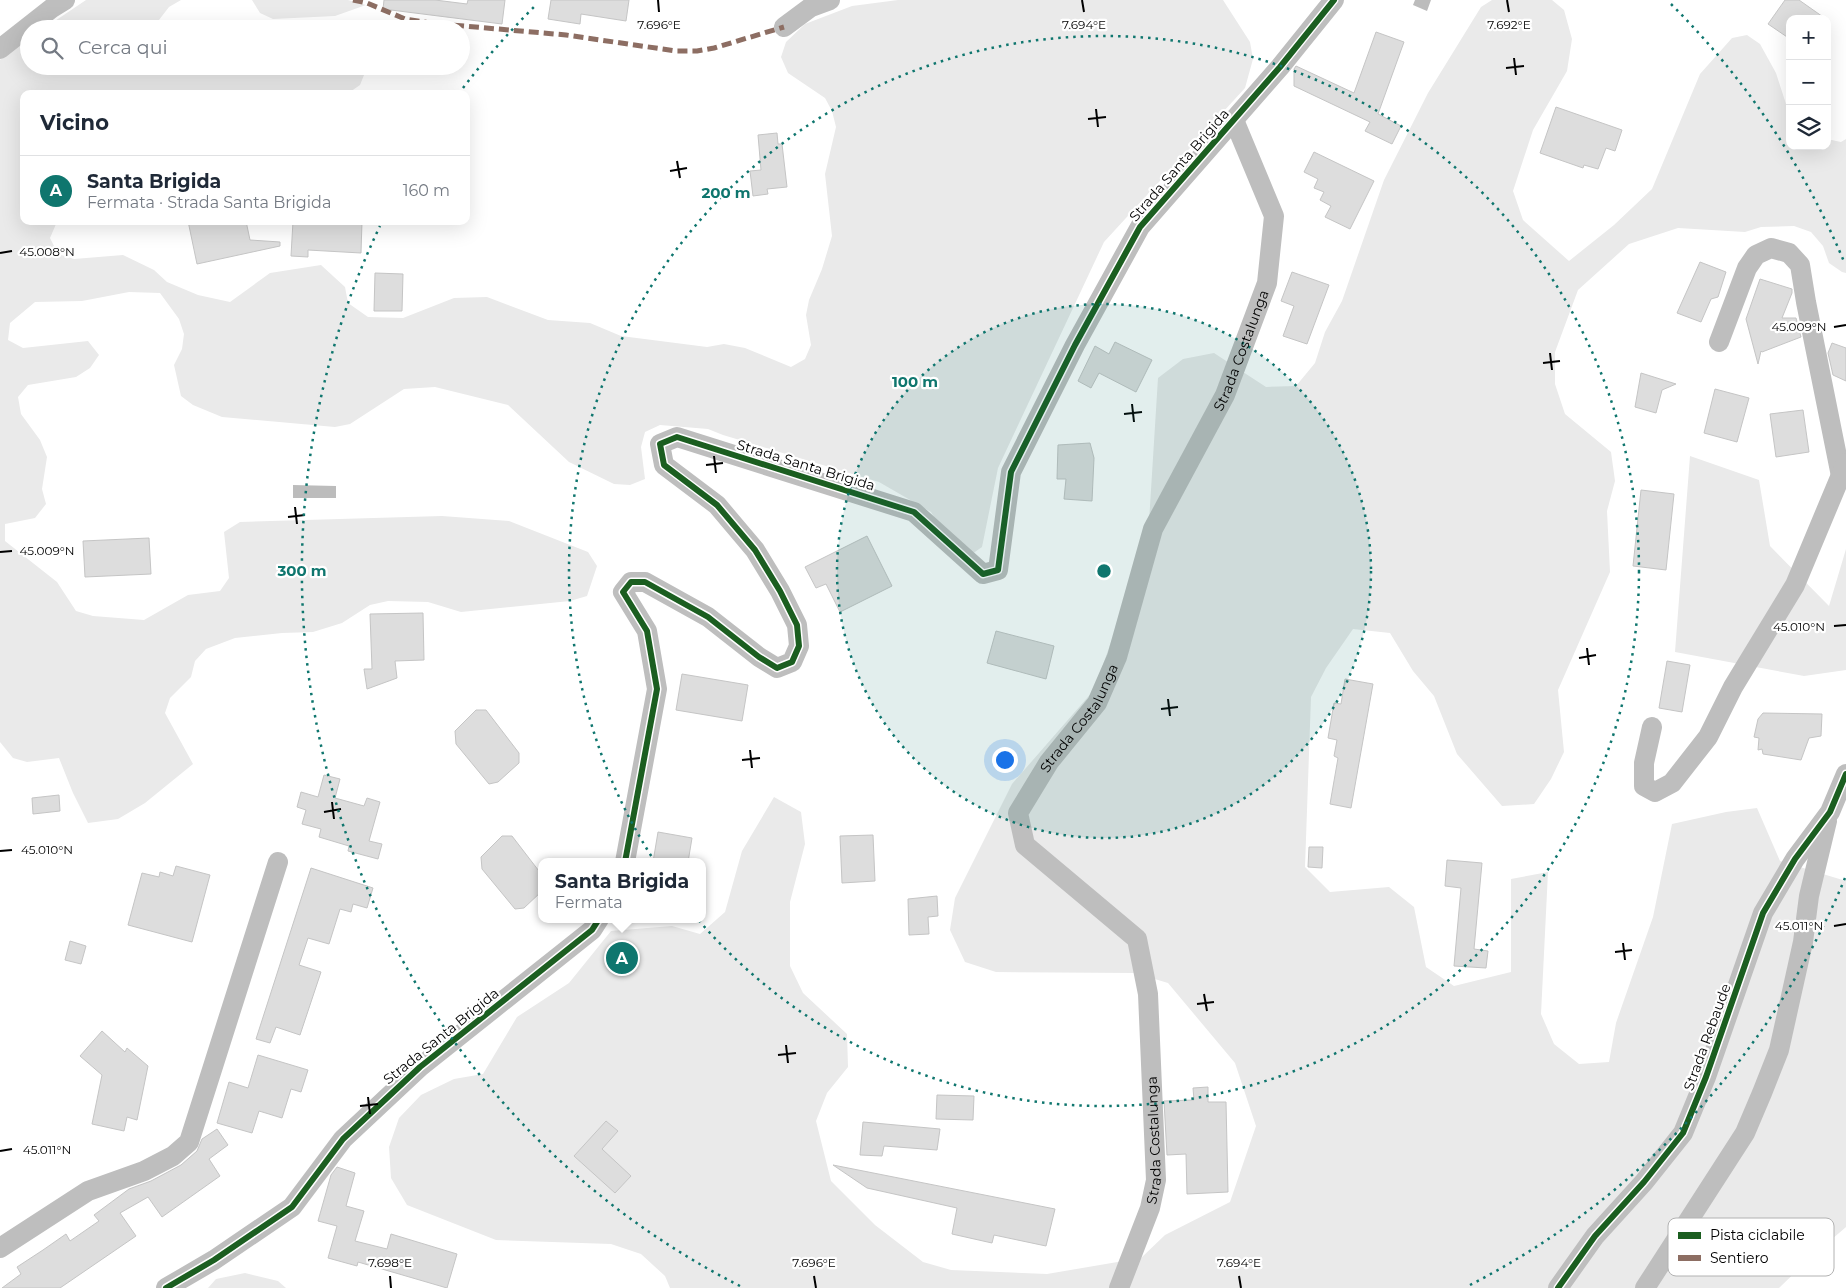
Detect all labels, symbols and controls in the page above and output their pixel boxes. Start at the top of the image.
map controls [1786,15,1831,150]
button: + [1786,15,1831,60]
text: 7.696°E [637,17,681,32]
text: 7.694°E [1062,17,1106,32]
text: 7.692°E [1487,17,1531,32]
search box [20,20,470,75]
icon: search [38,34,66,62]
text: Cerca qui [78,36,168,59]
button: − [1786,60,1831,105]
street label: Strada Santa Brigida [1125,105,1233,225]
button: layers [1786,105,1831,150]
text: Vicino [40,110,109,135]
text: Santa Brigida [87,170,221,193]
text: A [50,181,62,200]
text: 160 m [403,181,450,200]
text: 200 m [701,183,751,202]
text: Fermata · Strada Santa Brigida [87,193,331,212]
text: 45.008°N [19,244,75,259]
street label: Strada Costalunga [1209,287,1273,414]
text: 45.009°N [1771,319,1827,334]
text: 100 m [892,372,938,391]
street label: Strada Santa Brigida [735,435,877,495]
text: 45.009°N [19,543,75,558]
text: 300 m [276,561,327,580]
centre of rings [1095,562,1113,580]
text: 45.010°N [1773,619,1825,634]
street label: Strada Costalunga [1036,661,1122,776]
your location [992,747,1018,773]
text: 45.010°N [21,842,73,857]
popup [538,858,706,923]
text: Santa Brigida [555,870,689,893]
text: Fermata [555,893,623,912]
text: 45.011°N [1775,918,1823,933]
pin: A [606,939,638,977]
street label: Strada Rebaude [1679,981,1735,1093]
street label: Strada Santa Brigida [380,984,502,1088]
street label: Strada Costalunga [1142,1076,1165,1206]
text: 45.011°N [23,1142,71,1157]
legend [1668,1218,1834,1276]
text: Pista ciclabile [1710,1226,1805,1244]
text: Sentiero [1710,1249,1769,1267]
text: 7.698°E [368,1255,412,1270]
text: 7.696°E [792,1255,836,1270]
text: 7.694°E [1217,1255,1261,1270]

